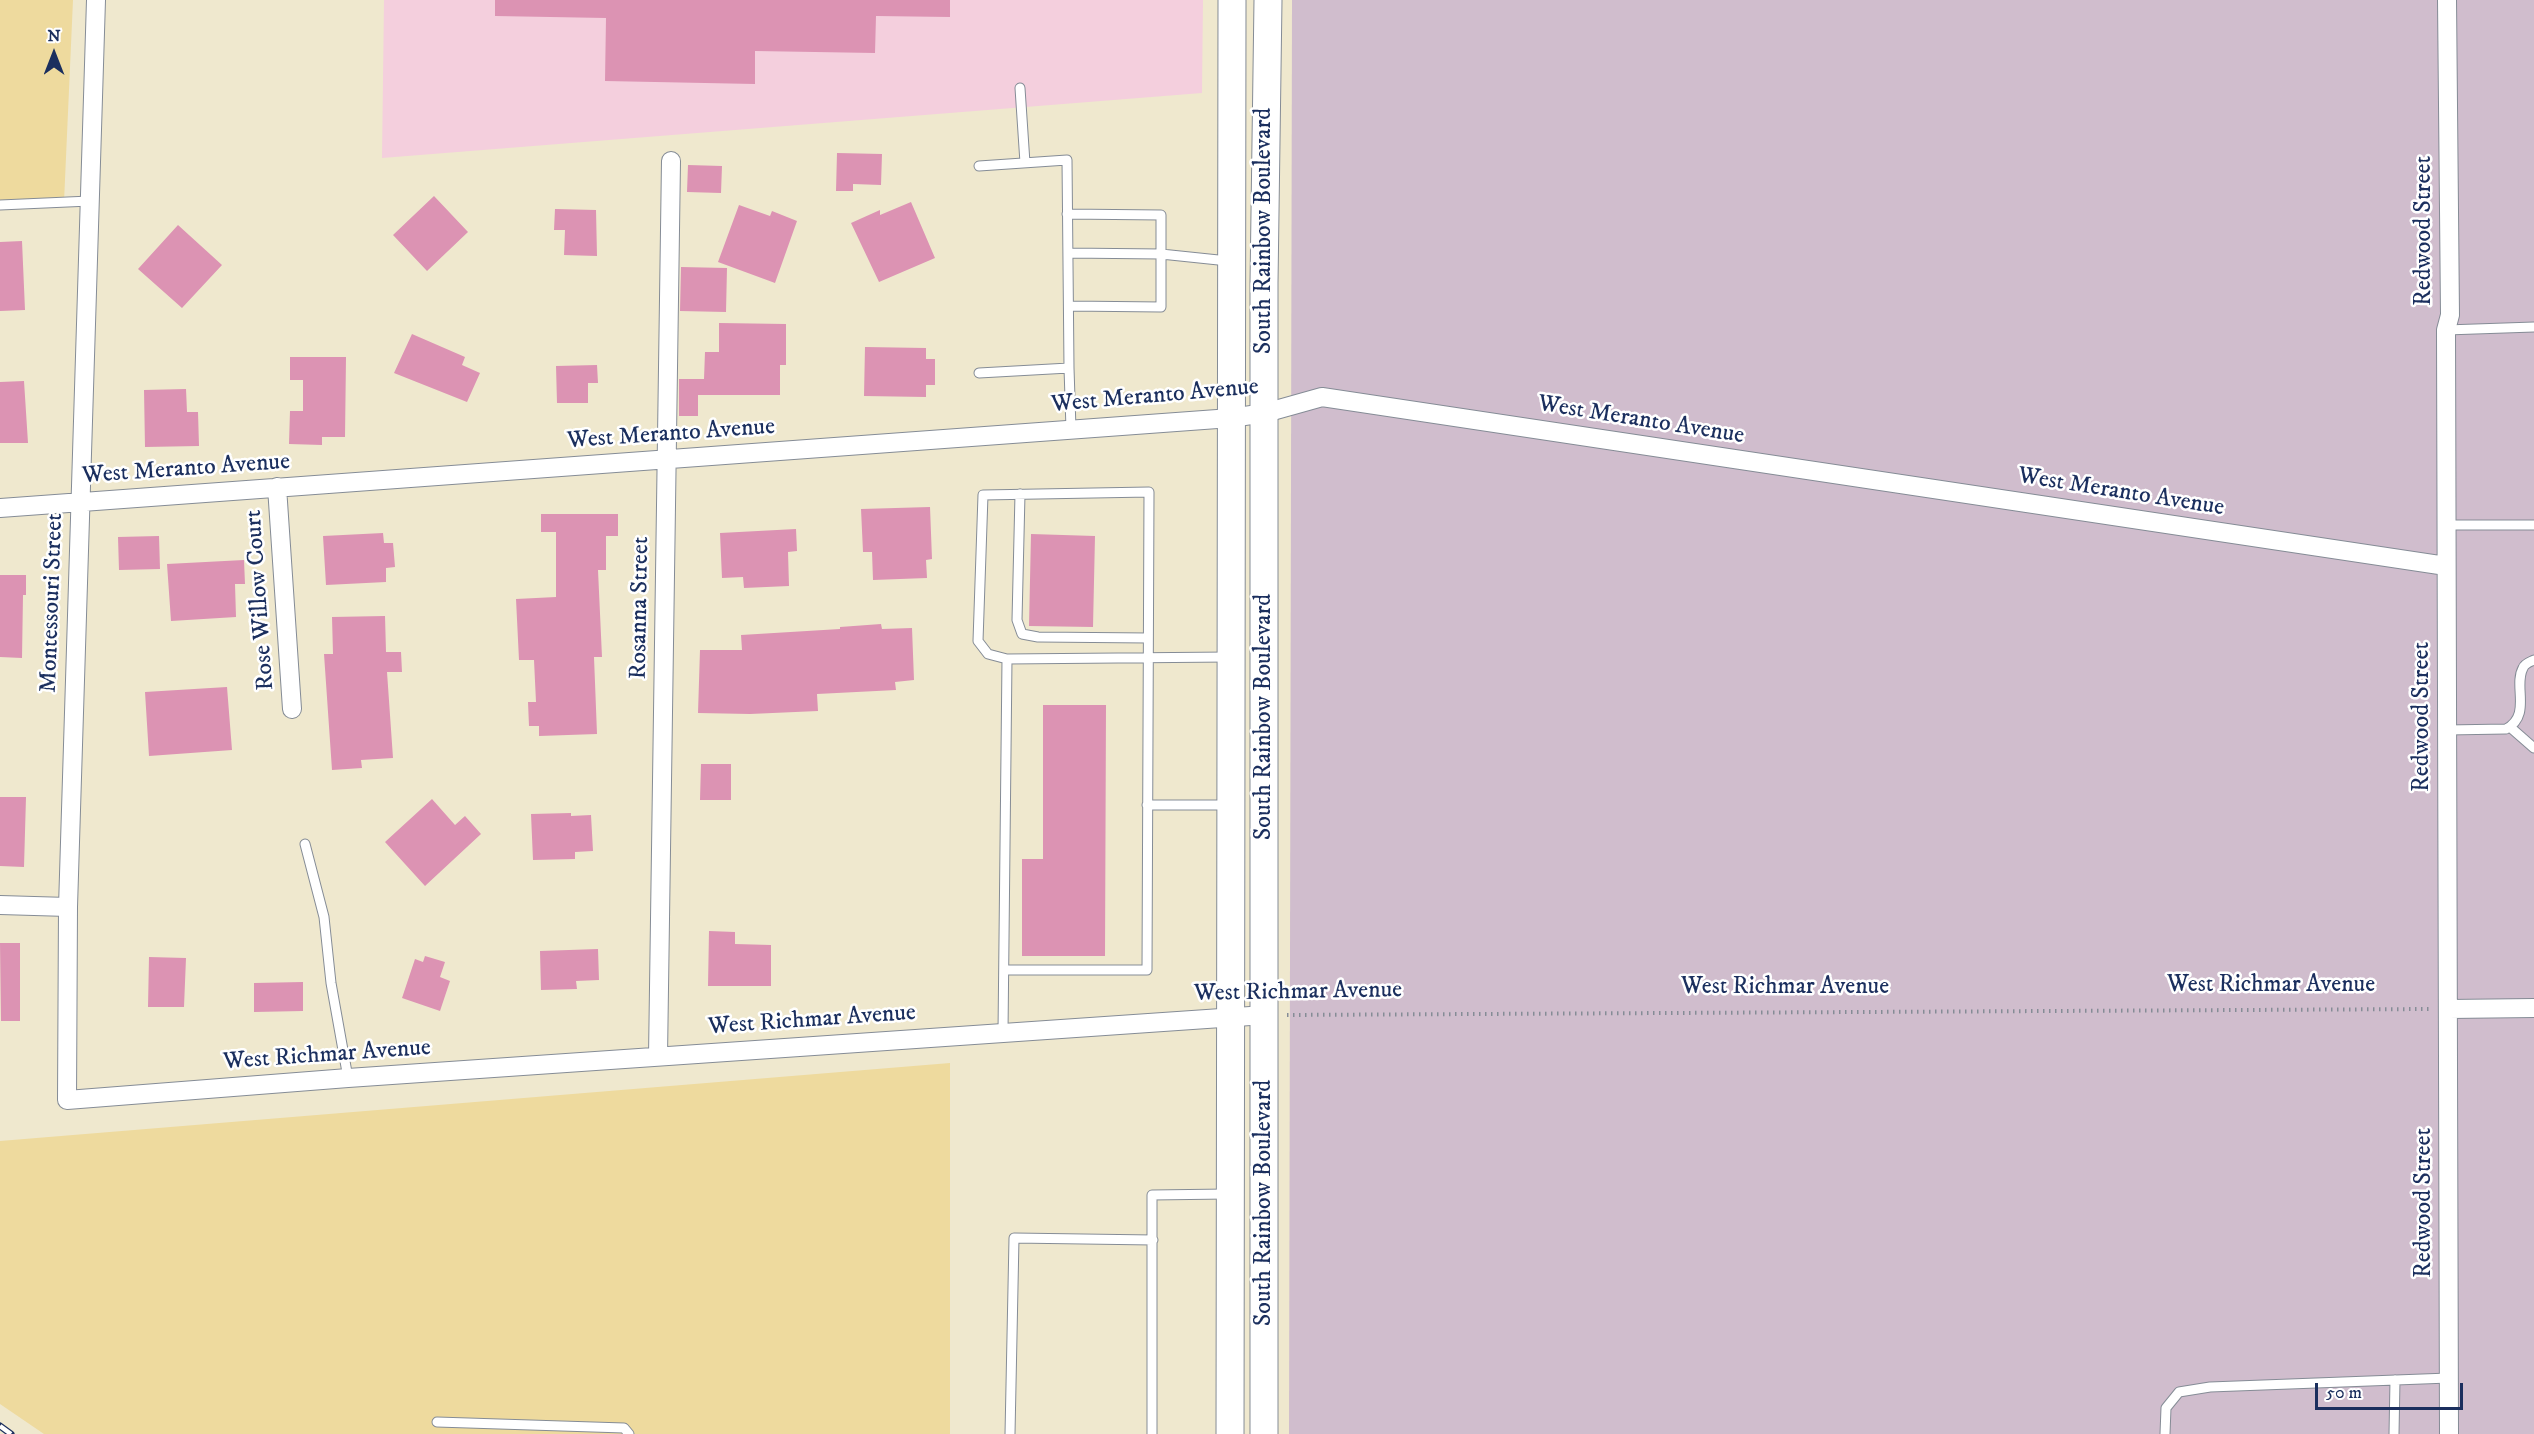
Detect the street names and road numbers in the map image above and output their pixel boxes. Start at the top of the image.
street label: South Rainbow Boulevard [1251,108,1279,354]
street label: Redwood Street [2411,156,2439,306]
street label: West Meranto Avenue [1050,374,1260,420]
street label: West Meranto Avenue [1536,390,1746,452]
street label: West Meranto Avenue [566,413,776,457]
street label: West Meranto Avenue [81,448,291,492]
street label: West Meranto Avenue [2016,462,2226,524]
street label: Rose Willow Court [240,509,282,691]
street label: Montessouri Street [35,513,71,693]
street label: Rosanna Street [625,536,657,680]
street label: South Rainbow Boulevard [1251,594,1279,840]
street label: Redwood Street [2409,642,2437,792]
street label: West Richmar Avenue [2167,972,2375,1000]
street label: West Richmar Avenue [1681,974,1889,1002]
street label: West Richmar Avenue [1194,977,1402,1009]
street label: West Richmar Avenue [707,999,917,1043]
street label: West Richmar Avenue [222,1034,432,1078]
street label: South Rainbow Boulevard [1251,1080,1279,1326]
street label: Redwood Street [2411,1128,2439,1278]

